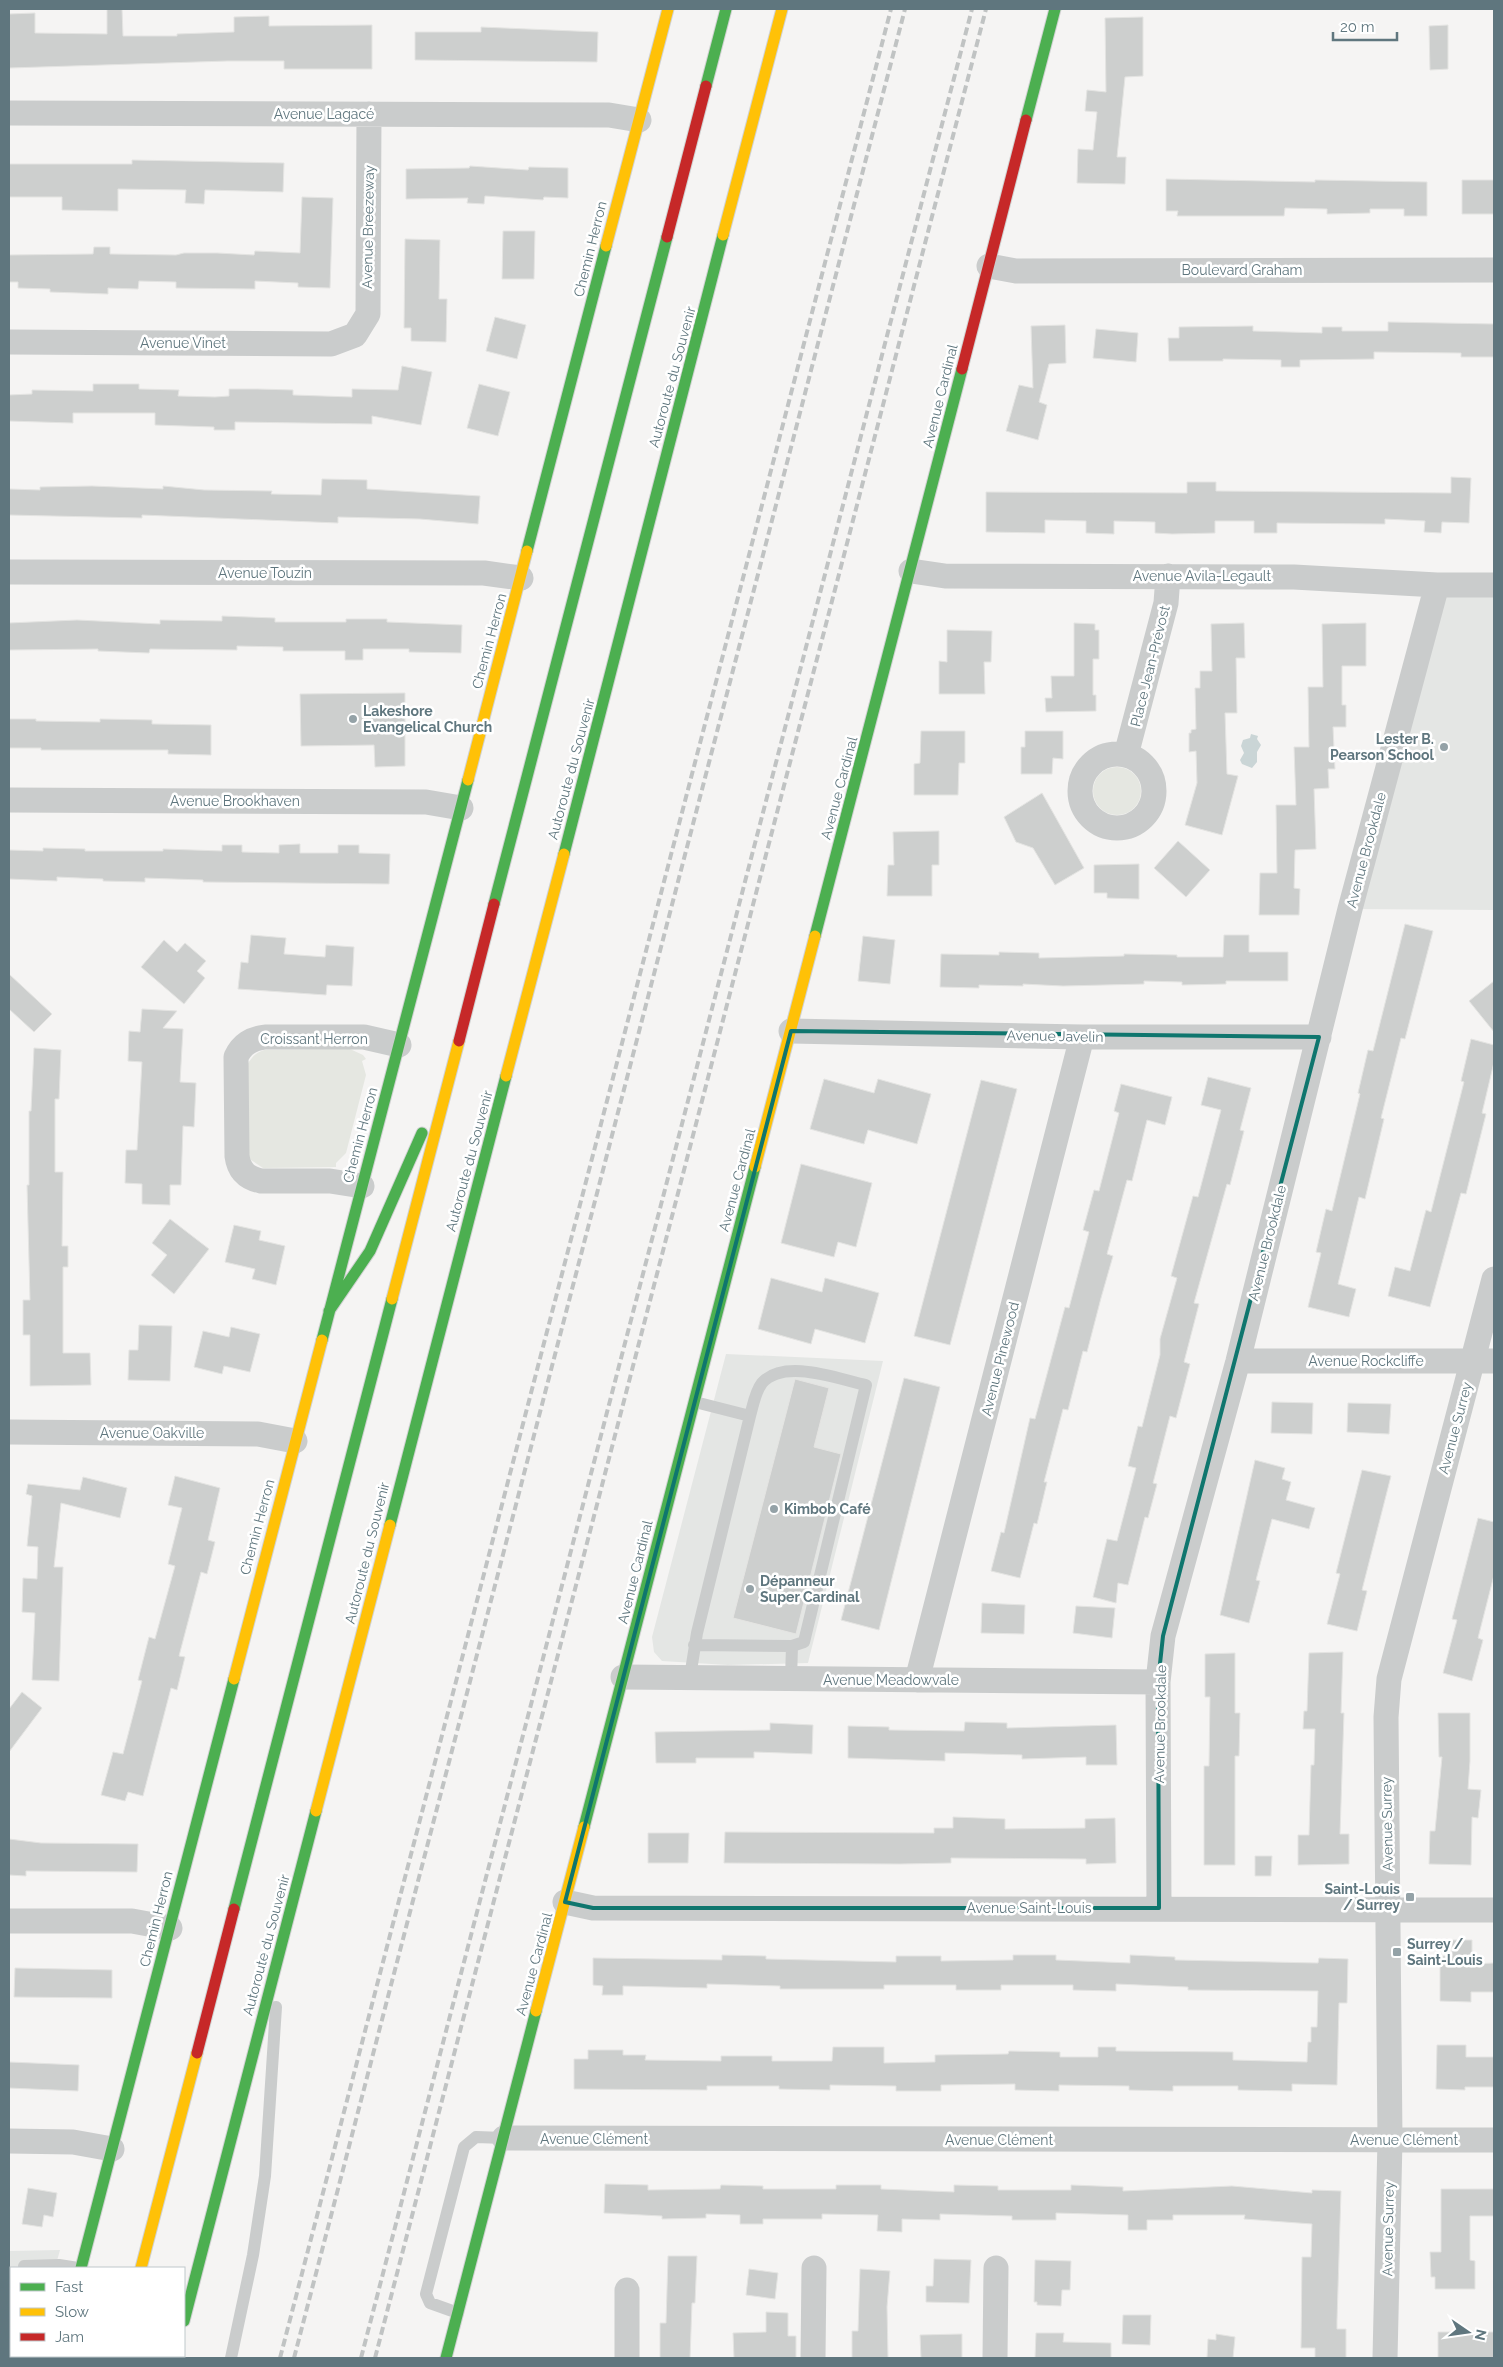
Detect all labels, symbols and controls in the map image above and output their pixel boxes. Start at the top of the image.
scale bar [1333,10,1397,42]
text: 20 m [1340,18,1375,36]
street label: Avenue Lagacé [274,106,374,122]
street label: Avenue Breezeway [359,164,377,289]
street label: Chemin Herron [570,199,610,299]
street label: Boulevard Graham [1182,262,1302,278]
street label: Autoroute du Souvenir [645,305,699,449]
street label: Avenue Vinet [140,335,226,351]
street label: Avenue Cardinal [919,342,961,449]
street label: Avenue Touzin [218,565,312,581]
street label: Avenue Avila-Legault [1133,568,1272,584]
street label: Chemin Herron [469,592,509,690]
street label: Place Jean-Prévost [1127,604,1173,728]
street label: Autoroute du Souvenir [544,697,598,841]
place label: Lakeshore Evangelical Church [363,703,492,735]
marker: Lakeshore Evangelical Church [347,713,359,725]
place label: Lester B. Pearson School [1330,731,1435,763]
street label: Avenue Cardinal [818,735,860,841]
marker: Lester B. Pearson School [1438,741,1450,753]
street label: Avenue Brookdale [1343,791,1389,909]
street label: Avenue Brookhaven [170,793,300,809]
street label: Avenue Javelin [1006,1027,1104,1045]
street label: Croissant Herron [260,1031,368,1047]
street label: Chemin Herron [340,1086,380,1184]
street label: Autoroute du Souvenir [442,1089,496,1233]
street label: Avenue Cardinal [716,1127,758,1233]
street label: Avenue Brookdale [1245,1183,1289,1303]
street label: Avenue Pinewood [978,1300,1022,1418]
street label: Avenue Rockcliffe [1308,1353,1424,1369]
street label: Avenue Surrey [1435,1380,1475,1476]
street label: Avenue Oakville [100,1425,204,1441]
street label: Chemin Herron [237,1478,277,1576]
street label: Autoroute du Souvenir [342,1480,392,1626]
place label: Kimbob Café [784,1501,871,1517]
marker: Kimbob Café [768,1503,780,1515]
street label: Avenue Cardinal [614,1518,656,1625]
place label: Dépanneur Super Cardinal [760,1573,860,1605]
marker: Dépanneur Super Cardinal [744,1583,756,1595]
street label: Avenue Brookdale [1151,1664,1169,1784]
street label: Avenue Meadowvale [823,1672,959,1688]
street label: Avenue Surrey [1378,1776,1396,1871]
street label: Chemin Herron [136,1869,176,1969]
street label: Autoroute du Souvenir [239,1873,293,2017]
place label: Saint-Louis / Surrey [1324,1881,1400,1913]
marker: Saint-Louis / Surrey [1404,1891,1416,1903]
street label: Avenue Saint-Louis [967,1900,1092,1916]
street label: Avenue Cardinal [513,1911,555,2017]
place label: Surrey / Saint-Louis [1407,1936,1483,1968]
marker: Surrey / Saint-Louis [1391,1946,1403,1958]
street label: Avenue Clément [540,2131,648,2147]
street label: Avenue Clément [945,2132,1053,2148]
street label: Avenue Clément [1350,2132,1458,2148]
street label: Avenue Surrey [1379,2181,1397,2276]
legend [10,2267,185,2357]
text: Fast [55,2278,83,2296]
text: Slow [55,2303,89,2321]
north arrow [1443,2307,1493,2357]
text: Jam [55,2328,84,2346]
text: N [1472,2328,1490,2342]

